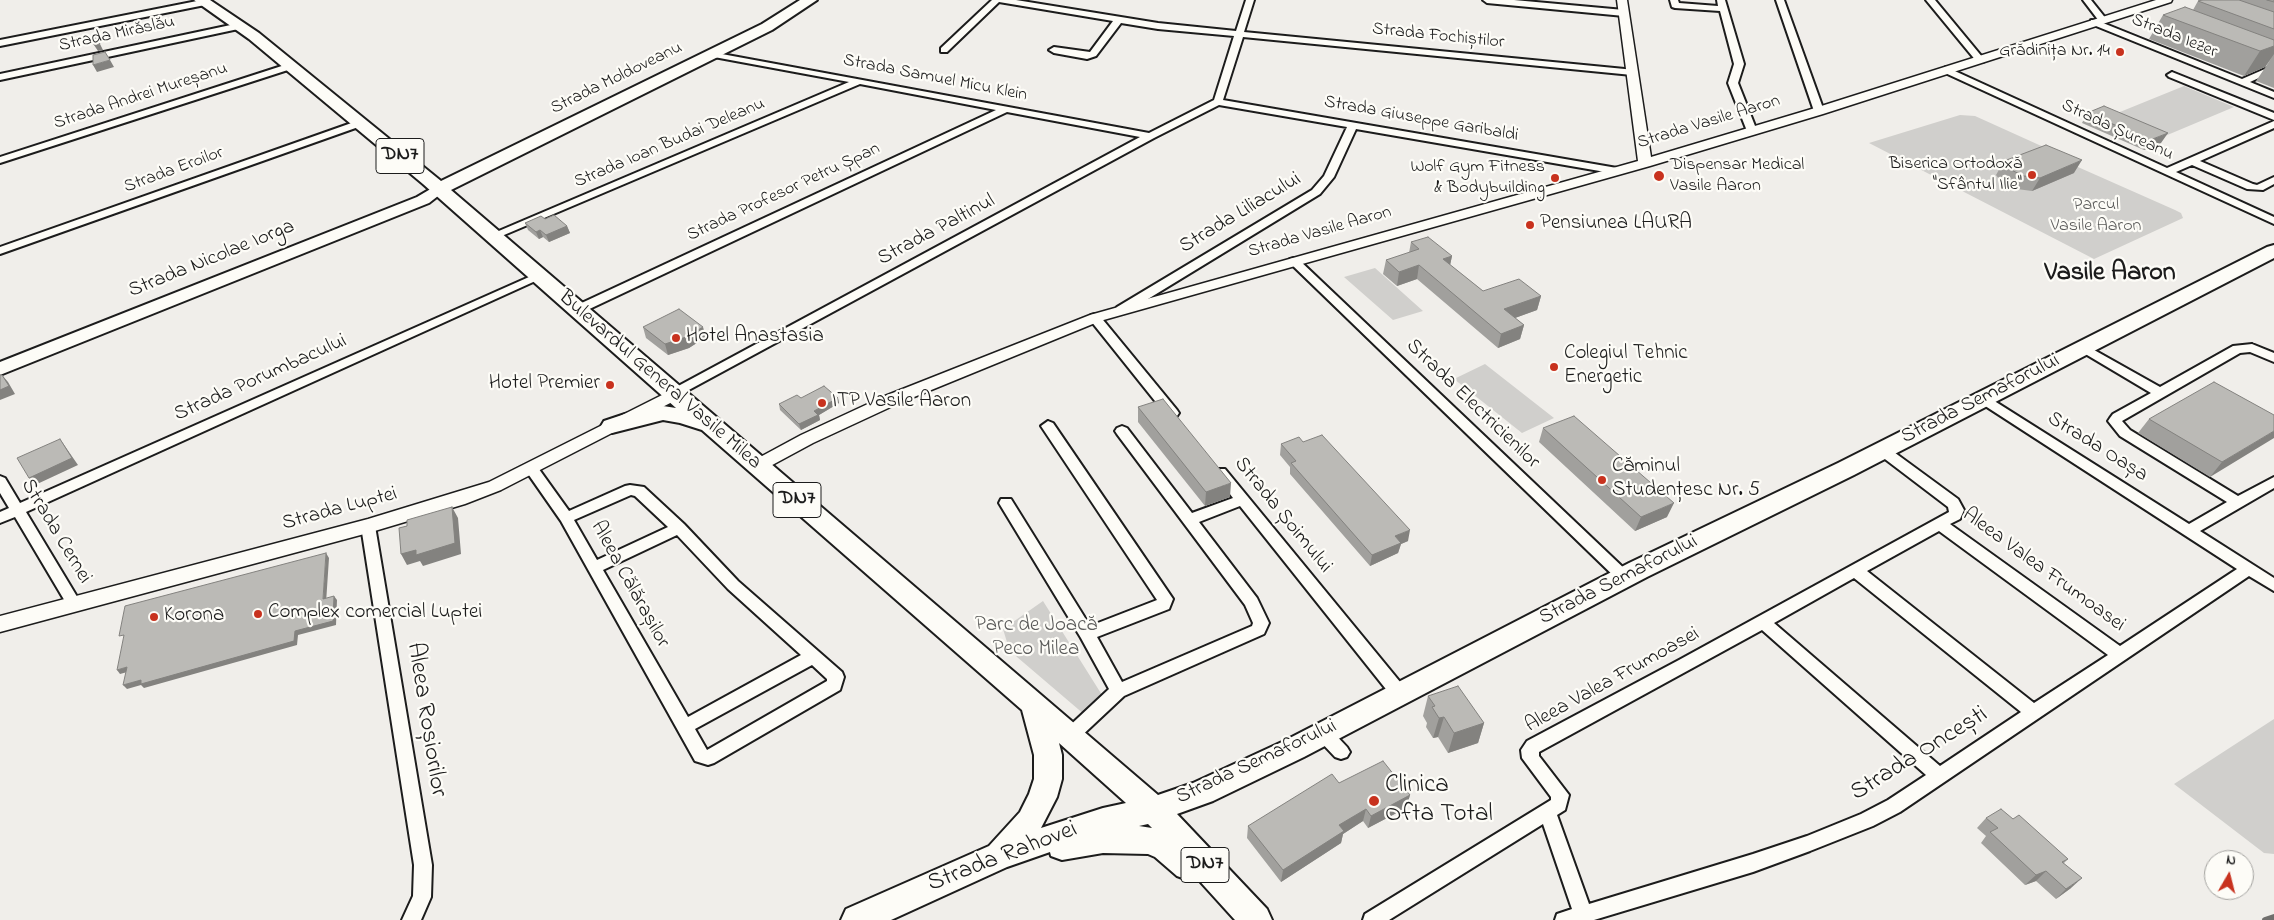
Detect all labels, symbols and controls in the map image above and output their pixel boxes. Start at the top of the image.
street label: Strada Iezer [2128,10,2220,64]
street label: Strada Mirăslău [57,12,177,58]
street label: Strada Fochiștilor [1371,19,1505,55]
street label: Strada Moldoveanu [548,38,686,120]
place label: Grădinița Nr. 14 [1999,41,2110,63]
marker: Grădinița Nr. 14 [2114,46,2126,58]
street label: Strada Samuel Micu Klein [841,51,1029,107]
street label: Strada Andrei Mureșanu [51,59,231,135]
street label: Strada Vasile Aaron [1635,91,1783,155]
street label: Strada Giuseppe Garibaldi [1322,92,1520,148]
street label: Strada Ioan Budai Deleanu [571,94,769,194]
street label: Strada Șureanu [2057,96,2177,166]
road number: DN7 [376,138,424,174]
street label: Strada Profesor Petru Șpan [684,139,884,247]
street label: Strada Eroilor [121,143,227,199]
place label: Biserica Ortodoxă "Sfântul Ilie" [1889,154,2022,196]
place label: Dispensar Medical Vasile Aaron [1670,155,1804,198]
place label: Wolf Gym Fitness & Bodybuilding [1410,157,1545,200]
street label: Strada Liliacului [1176,168,1306,260]
marker: Dispensar Medical Vasile Aaron [1652,169,1666,183]
marker: Biserica Ortodoxă "Sfântul Ilie" [2026,169,2038,181]
marker: Wolf Gym Fitness & Bodybuilding [1549,172,1561,184]
street label: Strada Paltinul [874,190,1000,272]
park label: Parcul Vasile Aaron [2051,195,2141,238]
street label: Strada Vasile Aaron [1246,202,1394,264]
place label: Pensiunea LAURA [1540,212,1692,238]
street label: Strada Nicolae Iorga [125,215,299,305]
marker: Pensiunea LAURA [1524,219,1536,231]
district label: Vasile Aaron [2044,259,2176,291]
street label: Bulevardul General Vasile Milea [552,286,766,476]
place label: Hotel Anastasia [686,325,824,351]
street label: Strada Porumbacului [171,330,351,428]
marker: Hotel Anastasia [670,332,682,344]
street label: Strada Electricienilor [1400,335,1544,475]
place label: Colegiul Tehnic Energetic [1564,342,1688,392]
street label: Strada Semaforului [1898,349,2064,451]
marker: Colegiul Tehnic Energetic [1548,361,1560,373]
place label: Hotel Premier [489,372,600,398]
marker: Hotel Premier [604,379,616,391]
place label: ITP Vasile Aaron [832,390,971,416]
marker: ITP Vasile Aaron [816,397,828,409]
street label: Strada Oașa [2042,407,2152,489]
street label: Strada Șoimului [1227,453,1337,579]
place label: Căminul Studențesc Nr. 5 [1612,455,1760,505]
marker: Căminul Studențesc Nr. 5 [1596,474,1608,486]
street label: Strada Cernei [14,475,96,589]
road number: DN7 [773,482,821,518]
street label: Strada Luptei [280,483,400,537]
street label: Aleea Valea Frumoasei [1957,503,2129,639]
street label: Aleea Călărașilor [584,517,674,653]
street label: Strada Semaforului [1536,530,1702,632]
place label: Complex comercial Luptei [268,601,482,627]
place label: Korona [164,604,224,630]
marker: Complex comercial Luptei [252,608,264,620]
marker: Korona [148,611,160,623]
park label: Parc de Joacă Peco Milea [975,614,1097,664]
street label: Aleea Valea Frumoasei [1521,623,1705,739]
street label: Aleea Roșiorilor [398,641,452,799]
street label: Strada Oncești [1846,701,1994,809]
street label: Strada Semaforului [1173,715,1341,811]
place label: Clinica Ofta Total [1385,772,1493,831]
marker: Clinica Ofta Total [1367,794,1381,808]
street label: Strada Rahovei [924,816,1082,900]
road number: DN7 [1181,848,1229,882]
north arrow [2204,850,2254,900]
text: N [2225,850,2237,872]

